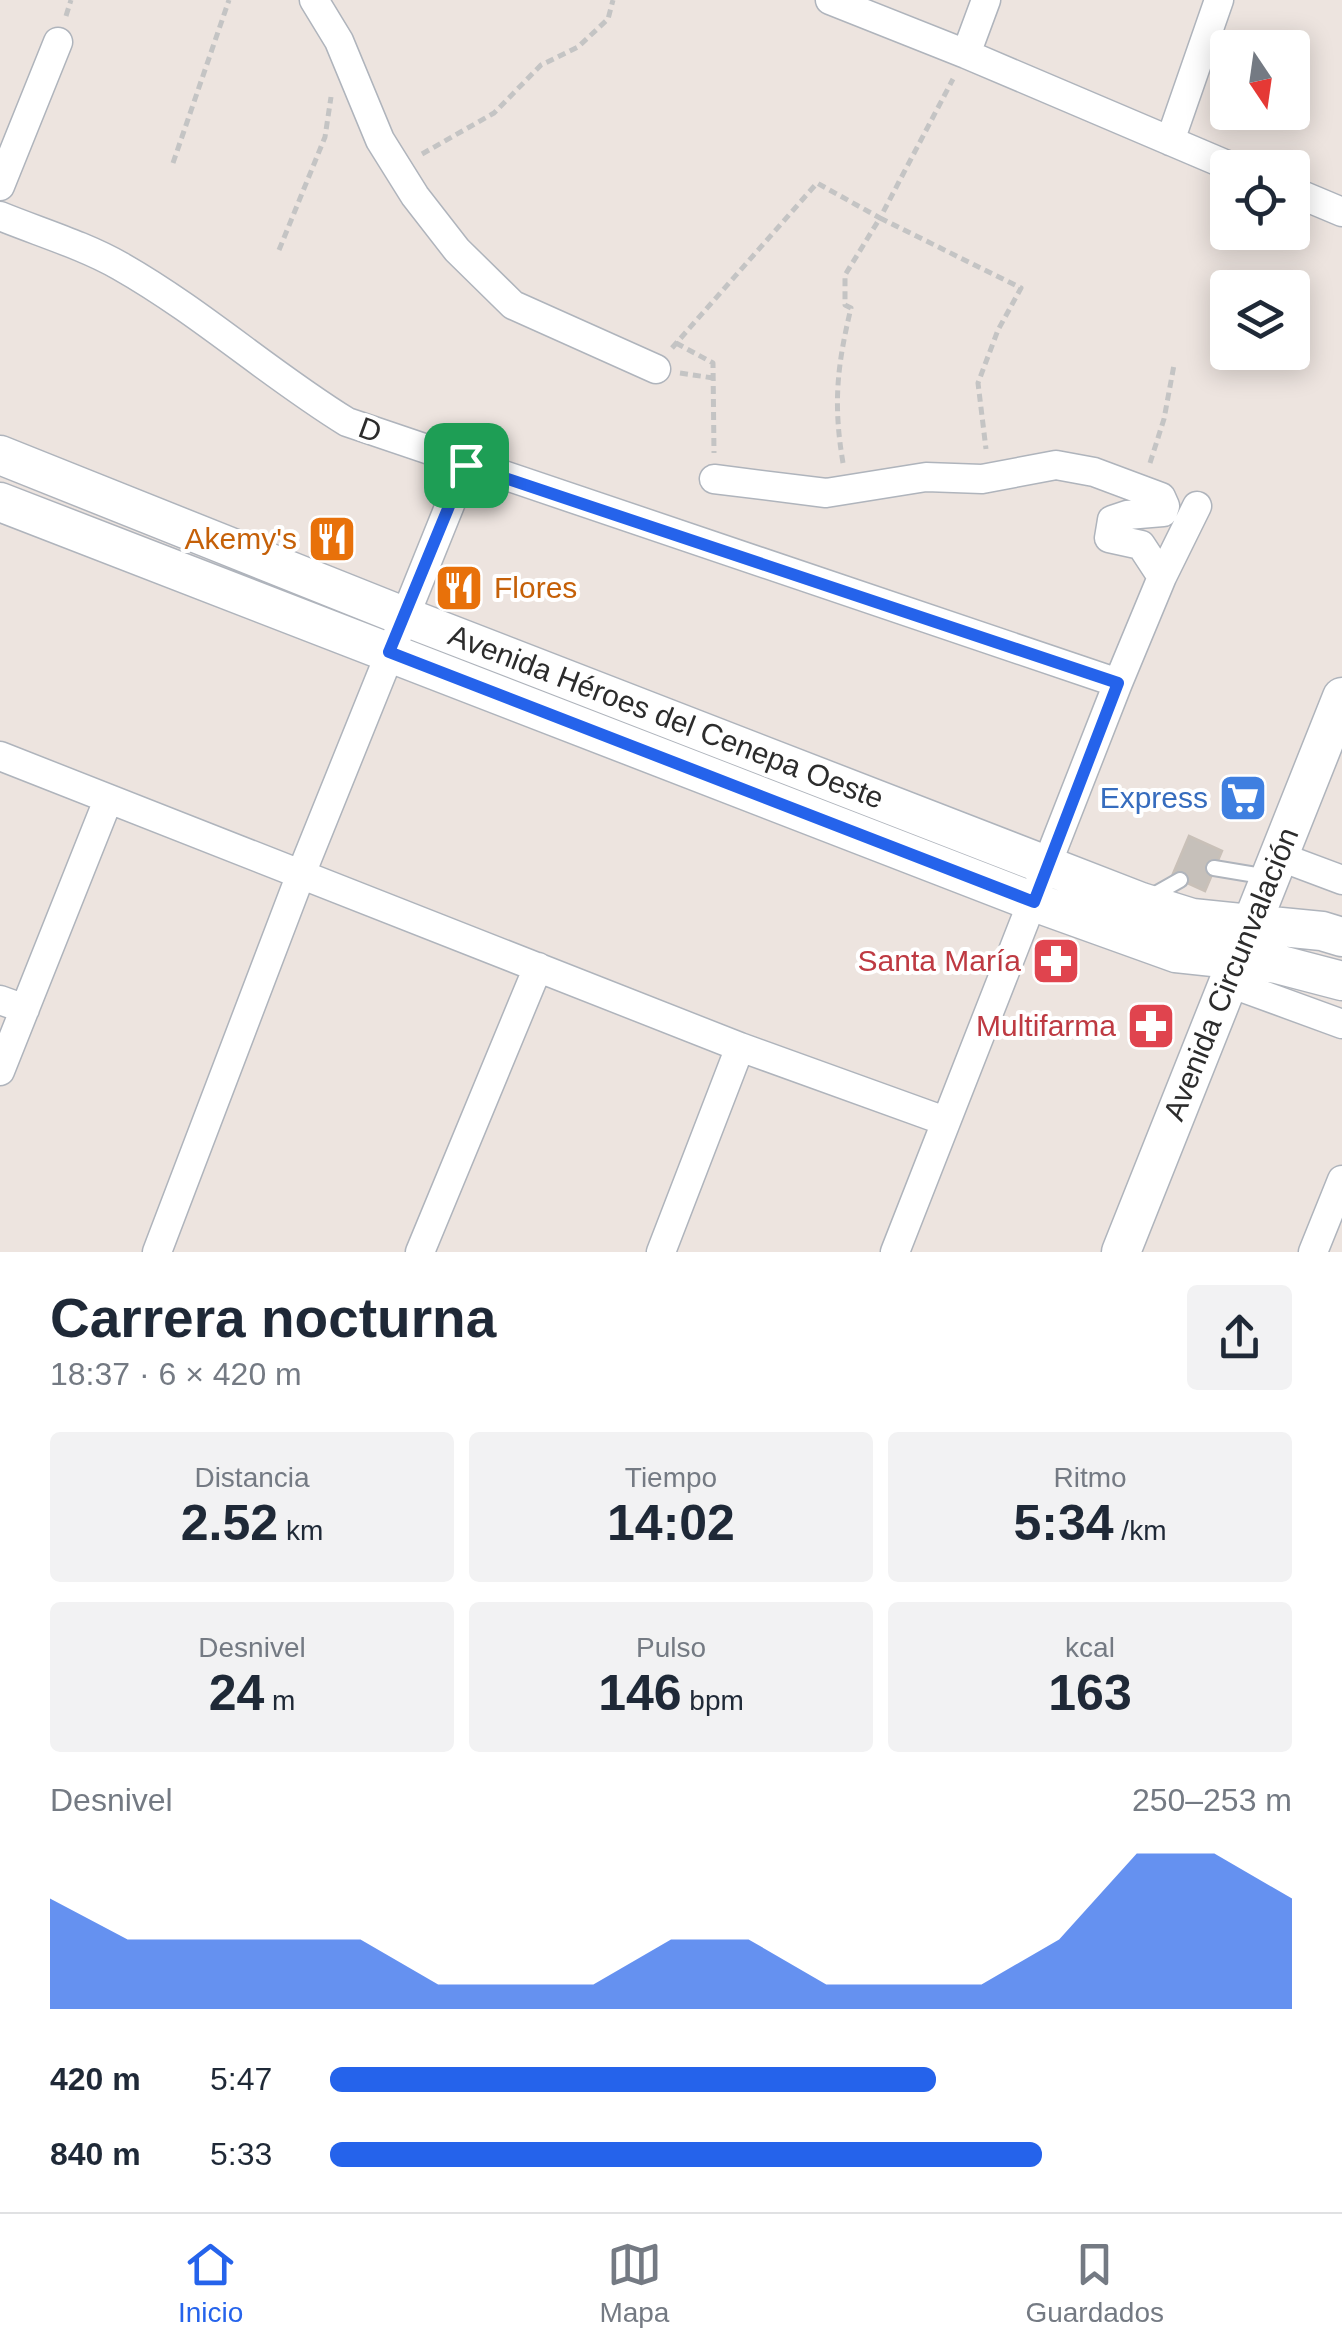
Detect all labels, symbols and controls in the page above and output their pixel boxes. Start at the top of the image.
north arrow [1210,30,1310,130]
map controls [1210,30,1310,370]
button: locate [1210,150,1310,250]
button: layers [1210,270,1310,370]
street label: D [354,410,386,449]
pin [424,423,509,508]
icon: arrive [439,438,494,493]
restaurant icon: Akemy's [306,513,358,565]
place label: Akemy's [185,522,297,555]
restaurant icon: Flores [433,562,485,614]
place label: Flores [494,571,577,604]
street label: Avenida Héroes del Cenepa Oeste [444,618,888,815]
supermarket icon: Express [1217,772,1269,824]
place label: Express [1100,781,1208,814]
street label: Avenida Circunvalación [1157,823,1304,1125]
pharmacy icon: Santa María [1030,935,1082,987]
place label: Santa María [858,944,1021,977]
pharmacy icon: Multifarma [1125,1000,1177,1052]
place label: Multifarma [976,1009,1116,1042]
button: share [1187,1285,1292,1390]
text: Carrera nocturna [50,1287,496,1349]
text: 18:37 · 6 × 420 m [50,1356,302,1392]
text: Distancia [194,1462,310,1493]
text: Tiempo [625,1462,717,1493]
text: Ritmo [1053,1462,1127,1493]
text: 2.52 [181,1495,278,1551]
text: 14:02 [607,1495,735,1551]
text: 5:34 [1014,1495,1114,1551]
text: km [278,1515,323,1546]
text: /km [1114,1515,1166,1546]
text: Desnivel [198,1632,306,1663]
text: Pulso [636,1632,706,1663]
text: kcal [1065,1632,1115,1663]
text: 24 [209,1665,264,1721]
text: 146 [598,1665,682,1721]
text: 163 [1048,1665,1132,1721]
text: m [264,1685,295,1716]
text: bpm [682,1685,744,1716]
text: Desnivel [50,1782,173,1818]
text: 250–253 m [1132,1782,1292,1818]
text: 420 m [50,2061,141,2097]
text: 5:47 [210,2061,272,2097]
text: 840 m [50,2136,141,2172]
text: 5:33 [210,2136,272,2172]
tab: Inicio [178,2237,243,2329]
tab: Mapa [599,2237,669,2329]
tab: Guardados [1025,2237,1164,2329]

